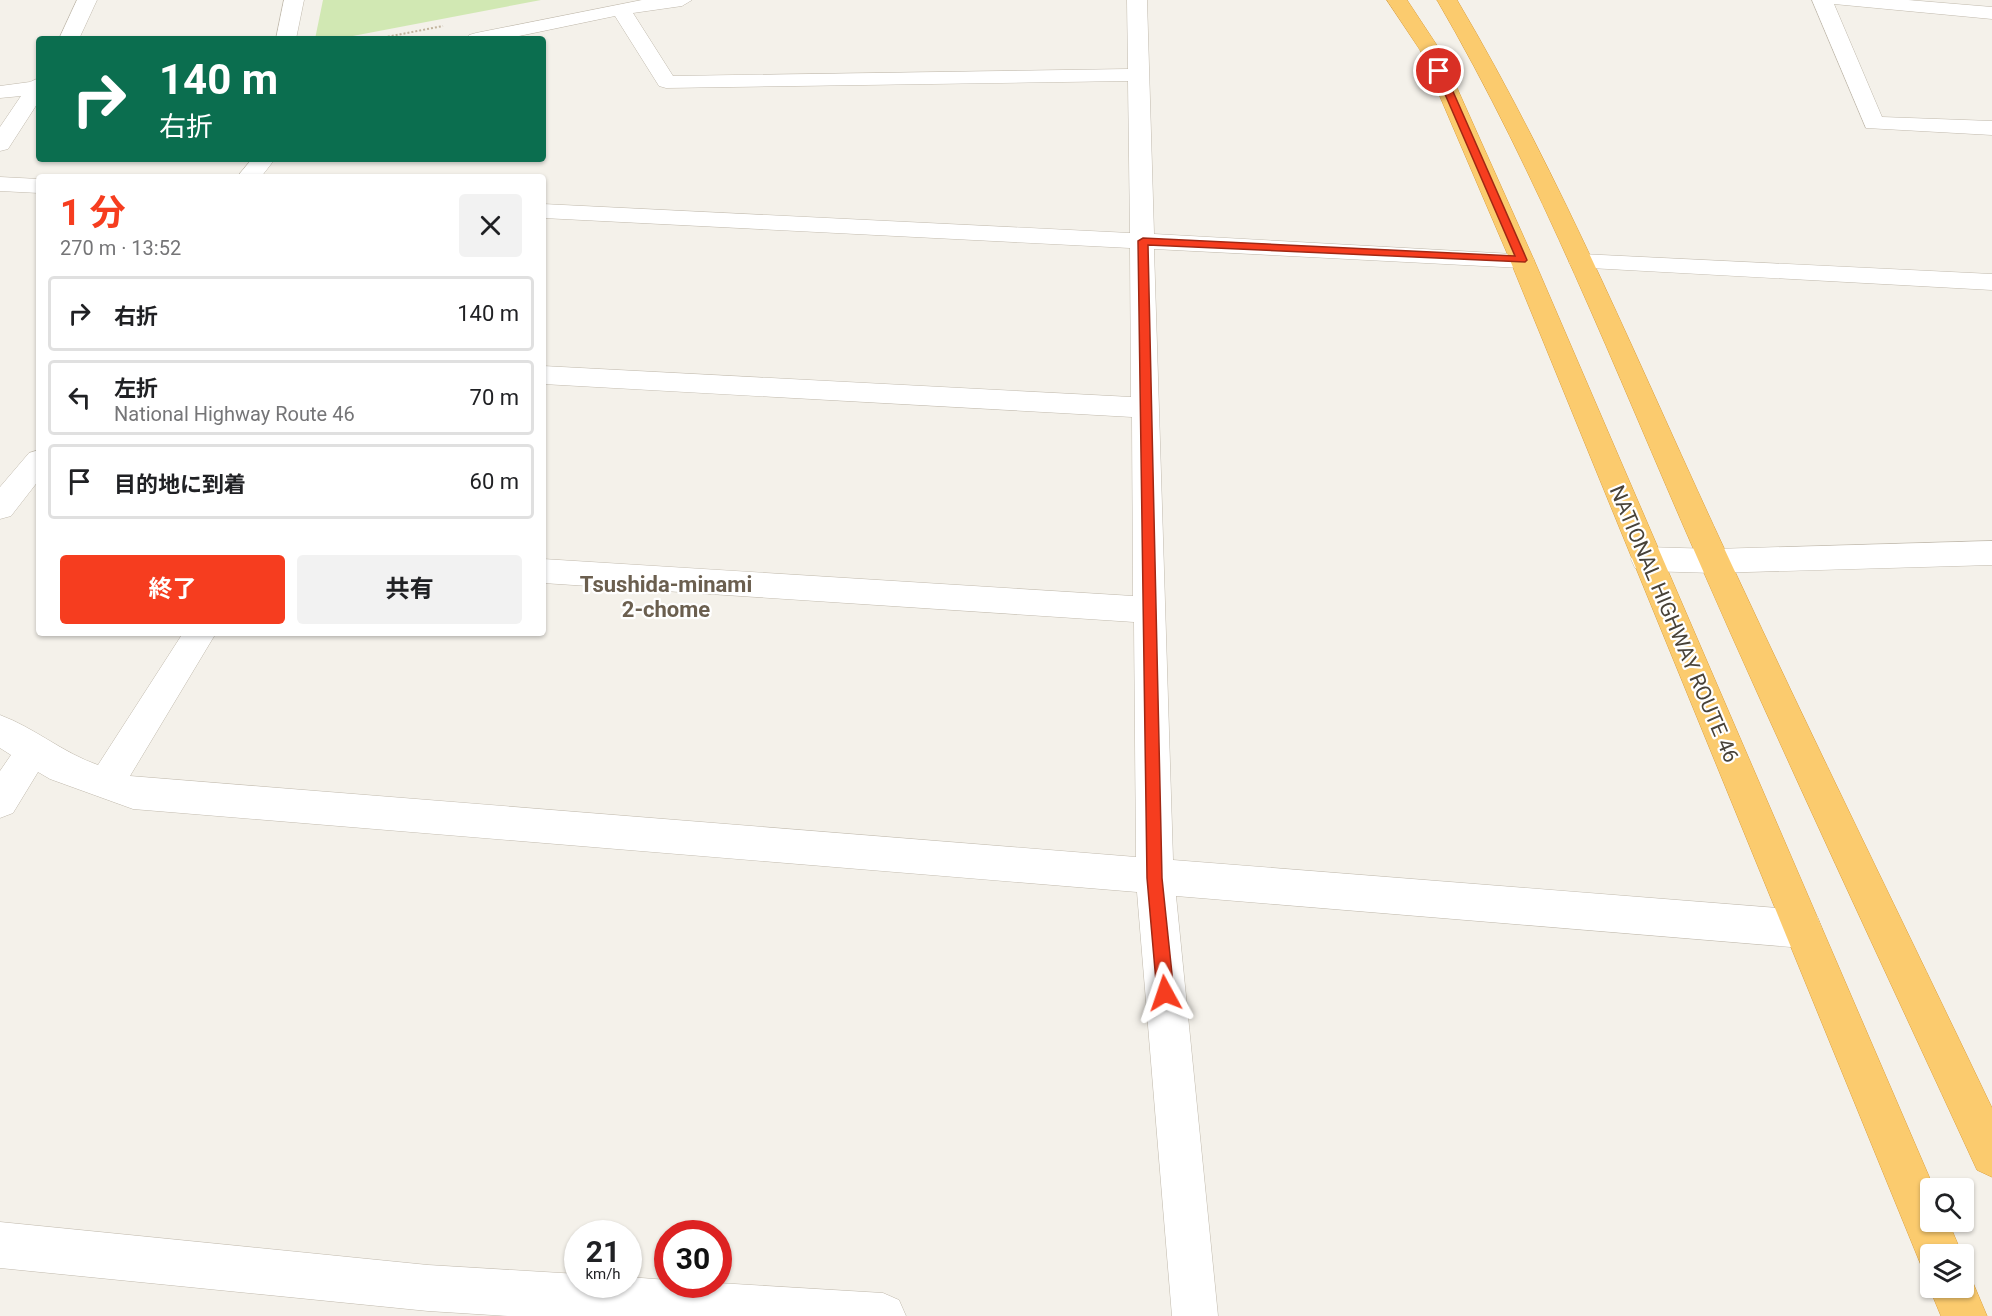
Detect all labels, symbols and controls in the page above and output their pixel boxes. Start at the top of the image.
pin [1413,45,1464,96]
icon: arrive [1422,54,1455,87]
text: 140 m [159,55,278,104]
icon: right [60,60,138,138]
text: 右折 [159,111,213,143]
text: 1 分 [60,192,126,234]
button: close [459,194,522,257]
text: 270 m · 13:52 [60,236,181,260]
icon: right [63,297,96,330]
text: 140 m [457,301,519,326]
text: 右折 [114,304,158,329]
text: 左折 [114,376,158,401]
icon: left [63,381,96,414]
text: 70 m [470,385,519,410]
text: National Highway Route 46 [114,402,355,426]
icon: arrive [63,465,96,498]
text: 60 m [470,469,519,494]
text: 目的地に到着 [114,472,246,497]
street label: NATIONAL HIGHWAY ROUTE 46 [1605,482,1743,766]
button: 終了 [60,555,285,624]
button: 共有 [297,555,522,624]
district label: Tsushida-minami 2-chome [580,572,752,622]
position arrow [1133,961,1197,1025]
map controls [1920,1178,1974,1298]
button: search [1920,1178,1974,1232]
speed limit sign: 30 [654,1220,732,1298]
text: 21 [586,1234,620,1269]
button: layers [1920,1244,1974,1298]
text: km/h [585,1265,621,1283]

